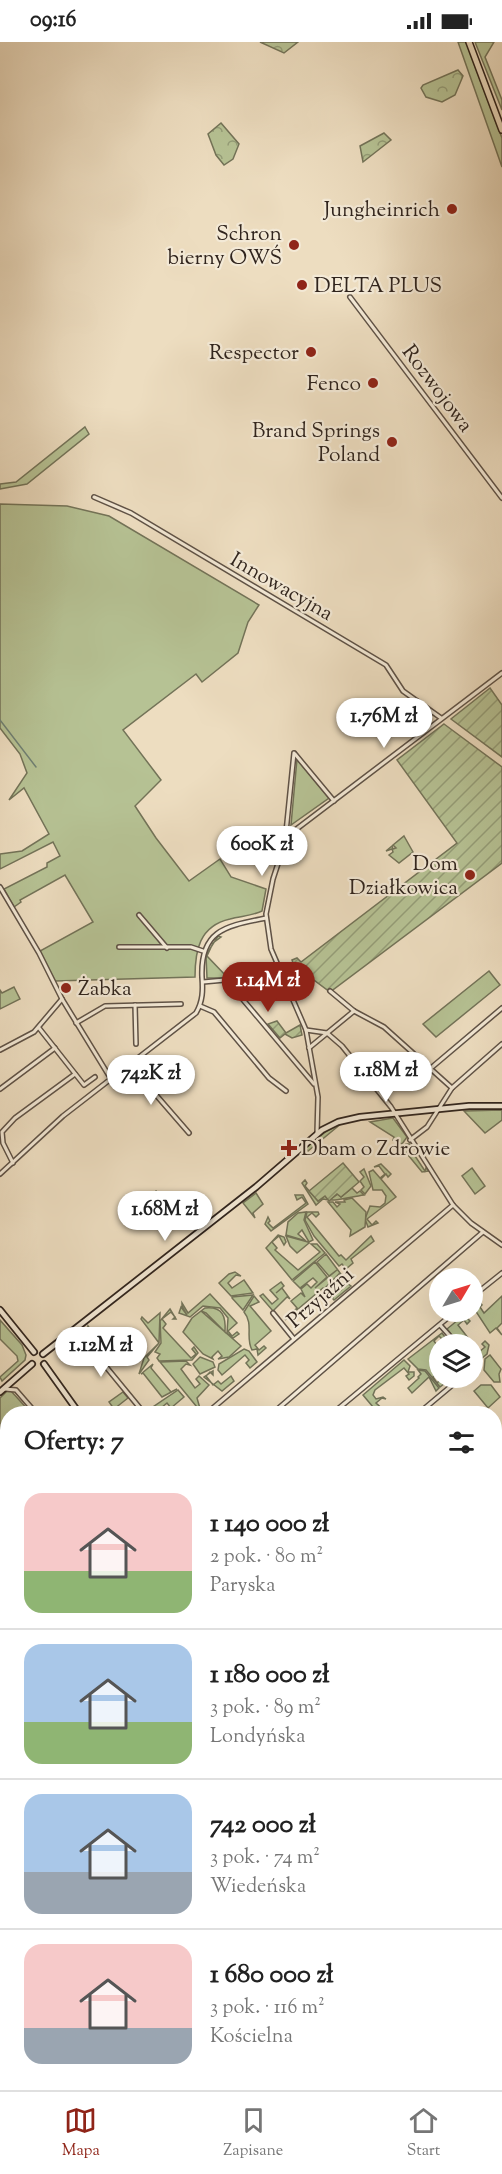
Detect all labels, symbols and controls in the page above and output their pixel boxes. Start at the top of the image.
text: 09:16 [30,5,76,37]
place label: Jungheinrich [323,196,440,226]
marker: Jungheinrich [445,202,459,216]
place label: Schron bierny OWŚ [167,220,282,274]
marker: Schron bierny OWŚ [287,238,301,252]
place label: DELTA PLUS [314,272,442,302]
marker: DELTA PLUS [295,278,309,292]
place label: Respector [209,339,299,369]
street label: Rozwojowa [394,339,479,439]
marker: Respector [304,345,318,359]
place label: Fenco [307,370,361,400]
marker: Fenco [366,376,380,390]
place label: Brand Springs Poland [252,417,380,471]
marker: Brand Springs Poland [385,435,399,449]
street label: Innowacyjna [224,546,338,630]
pin: 1.76M zł [322,698,446,749]
text: 1.76M zł [350,703,418,732]
pin: 600K zł [207,826,317,877]
text: 600K zł [231,831,293,860]
place label: Dom Działkowica [349,850,458,904]
marker: Dom Działkowica [463,868,477,882]
pin: 1.14M zł [206,962,330,1013]
text: 1.14M zł [236,967,300,996]
place label: Żabka [78,975,132,1005]
marker: Żabka [59,981,73,995]
pin: 1.18M zł [324,1052,448,1103]
pin: 742K zł [96,1055,206,1106]
text: 1.18M zł [354,1057,418,1086]
text: 742K zł [121,1060,181,1089]
place label: Dbam o Zdrowie [301,1135,450,1165]
marker: Dbam o Zdrowie [282,1141,296,1155]
pin: 1.68M zł [103,1191,227,1242]
text: 1.68M zł [132,1196,198,1225]
street label: Przyjaźni [281,1261,361,1336]
north arrow [429,1268,483,1322]
map controls [429,1268,483,1388]
pin: 1.12M zł [39,1327,163,1378]
text: 1.12M zł [69,1332,133,1361]
button: layers [429,1334,483,1388]
text: Oferty: 7 [24,1424,124,1461]
icon: filters [445,1426,478,1459]
text: 1 140 000 zł [210,1506,329,1543]
icon: home [72,1517,144,1589]
text: 2 pok. · 80 m² [210,1543,323,1572]
text: Paryska [210,1572,275,1601]
text: 1 180 000 zł [210,1657,329,1694]
icon: home [72,1668,144,1740]
text: 3 pok. · 89 m² [210,1694,321,1723]
text: Londyńska [210,1723,305,1752]
text: 742 000 zł [210,1807,316,1844]
icon: home [72,1818,144,1890]
text: 3 pok. · 74 m² [210,1844,320,1873]
text: Wiedeńska [210,1873,306,1902]
text: 1 680 000 zł [210,1957,333,1994]
icon: home [72,1968,144,2040]
text: 3 pok. · 116 m² [210,1994,325,2023]
text: Kościelna [210,2023,293,2052]
tab: Mapa [62,2104,100,2163]
tab: Zapisane [223,2104,283,2163]
tab: Start [407,2104,440,2163]

